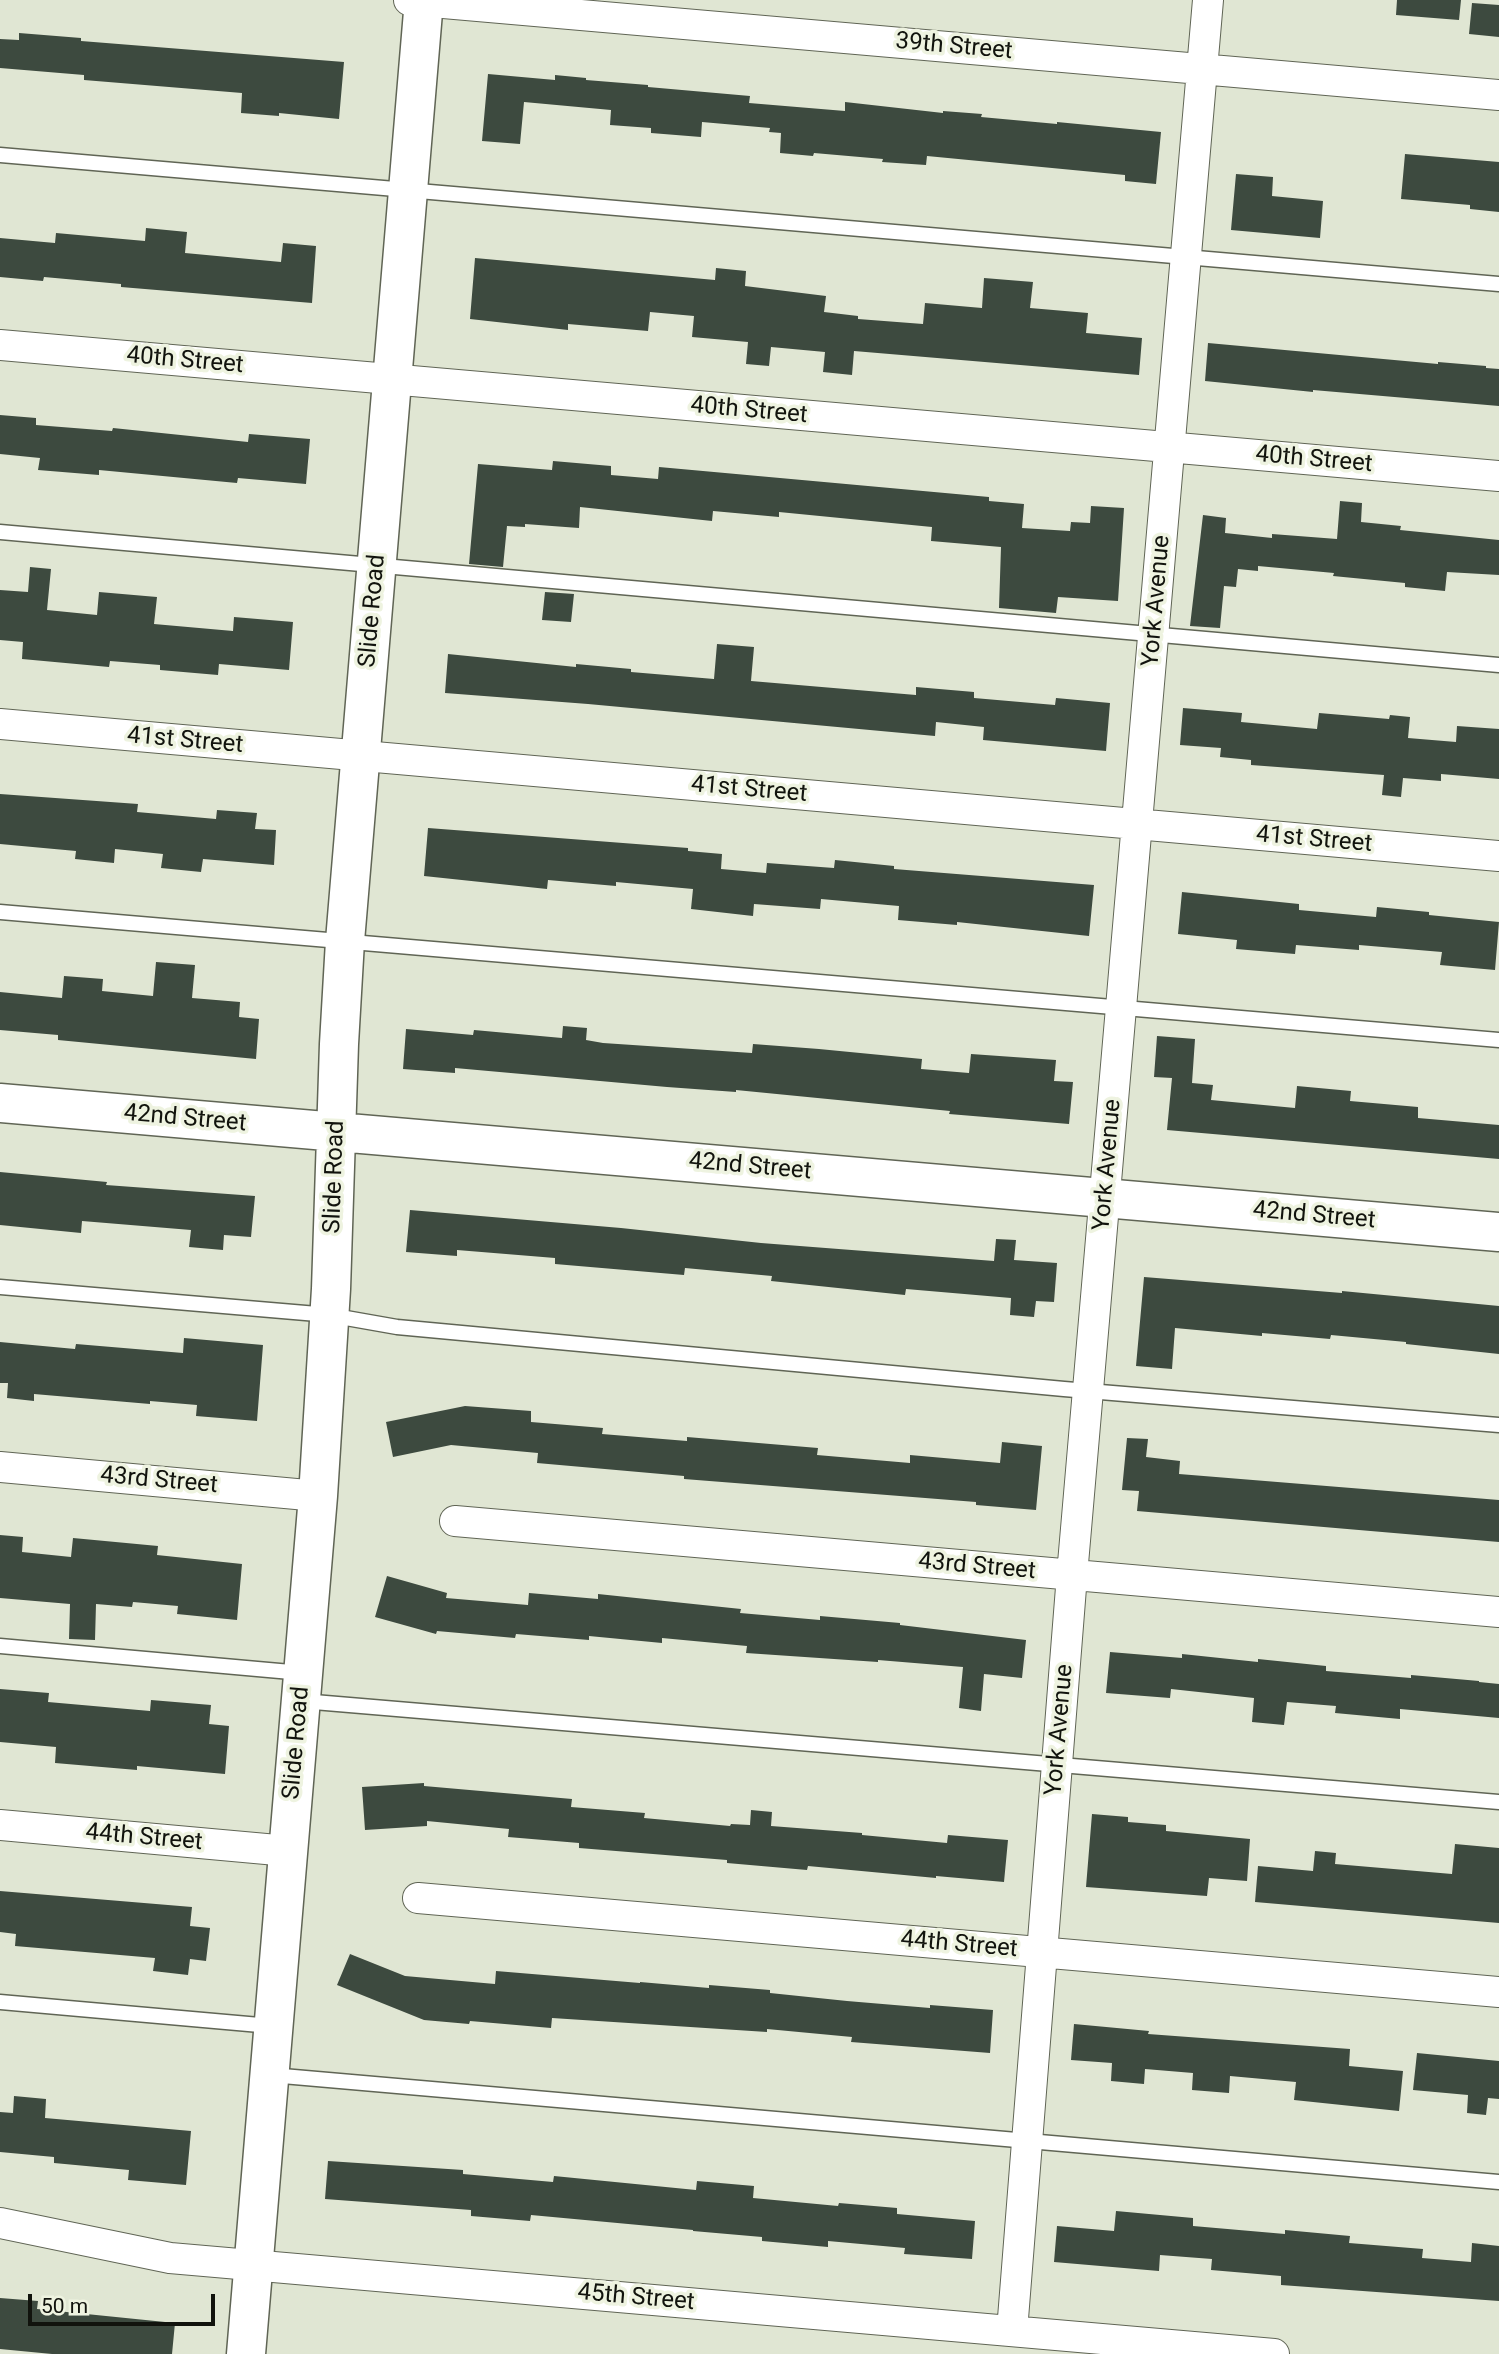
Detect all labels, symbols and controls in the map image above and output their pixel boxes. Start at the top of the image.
street label: 39th Street [894,28,1014,66]
street label: 40th Street [125,342,245,380]
street label: 40th Street [689,392,809,430]
street label: 40th Street [1254,441,1374,479]
street label: York Avenue [1137,534,1177,668]
street label: Slide Road [354,553,392,669]
street label: 41st Street [126,722,244,760]
street label: 41st Street [690,771,808,809]
street label: 41st Street [1255,821,1373,859]
street label: York Avenue [1088,1098,1128,1232]
street label: 42nd Street [122,1099,248,1139]
street label: Slide Road [319,1120,351,1234]
street label: 42nd Street [687,1147,813,1187]
street label: 42nd Street [1251,1196,1377,1236]
street label: 43rd Street [99,1462,219,1500]
street label: 43rd Street [917,1548,1037,1586]
street label: York Avenue [1040,1663,1080,1797]
street label: Slide Road [278,1685,316,1801]
street label: 44th Street [84,1819,204,1857]
street label: 44th Street [899,1926,1019,1964]
street label: 45th Street [576,2279,696,2317]
scale bar [32,2280,219,2324]
text: 50 m [41,2294,88,2318]

